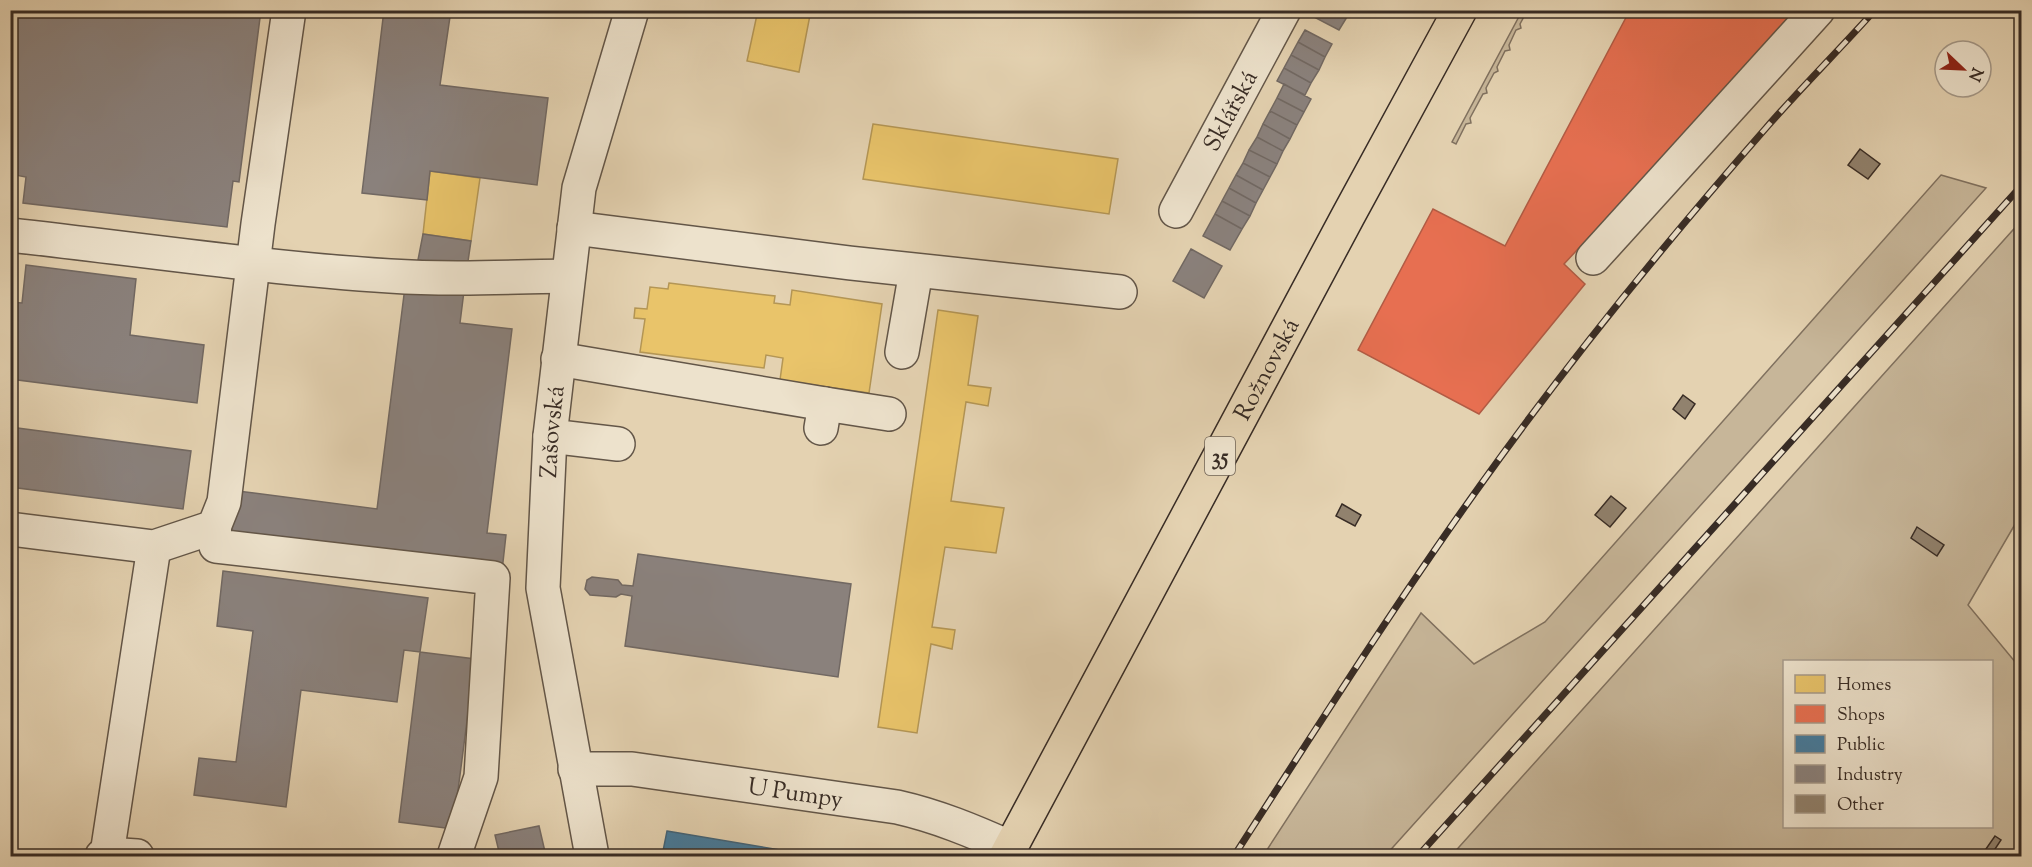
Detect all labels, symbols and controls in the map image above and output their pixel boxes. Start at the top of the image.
north arrow [1933,39,1993,99]
text: N [1961,64,1988,84]
street label: Sklářská [1196,65,1267,158]
street label: Rožnovská [1227,313,1309,427]
street label: Zašovská [533,384,575,479]
road number: 35 [1205,437,1235,475]
legend [1783,660,1993,828]
text: Homes [1837,673,1891,699]
text: Shops [1837,703,1885,729]
text: Public [1837,733,1885,759]
text: Industry [1837,763,1903,789]
street label: U Pumpy [745,771,845,818]
text: Other [1837,793,1884,819]

